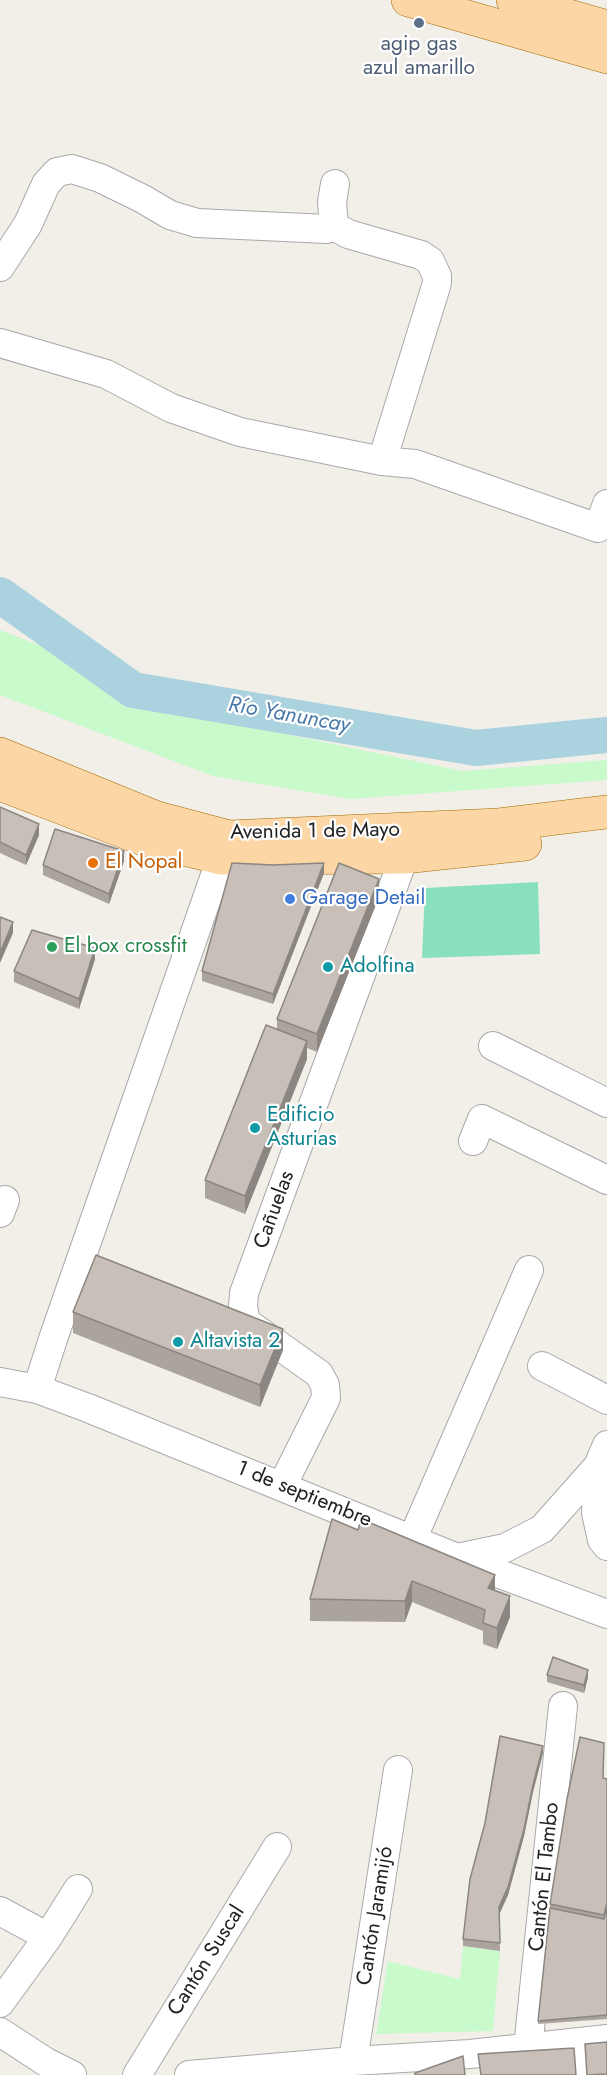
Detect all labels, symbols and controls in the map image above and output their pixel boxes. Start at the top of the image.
marker: agip gas azul amarillo [412,16,426,30]
place label: agip gas azul amarillo [363,32,475,82]
water label: Río Yanuncay [226,692,352,740]
street label: Avenida 1 de Mayo [230,818,400,846]
place label: El Nopal [105,850,182,876]
marker: El Nopal [86,856,100,870]
place label: Garage Detail [302,886,425,912]
marker: Garage Detail [283,892,297,906]
place label: El box crossfit [64,934,187,960]
marker: El box crossfit [45,940,59,954]
place label: Adolfina [340,954,415,980]
marker: Adolfina [321,960,335,974]
place label: Edificio Asturias [267,1103,337,1153]
marker: Edificio Asturias [248,1121,262,1135]
street label: Cañuelas [249,1168,301,1252]
place label: Altavista 2 [190,1329,280,1355]
marker: Altavista 2 [171,1335,185,1349]
street label: 1 de septiembre [233,1456,375,1534]
street label: Cantón El Tambo [525,1801,565,1953]
street label: Cantón Jaramijó [353,1845,399,1987]
street label: Cantón Suscal [163,1901,251,2021]

